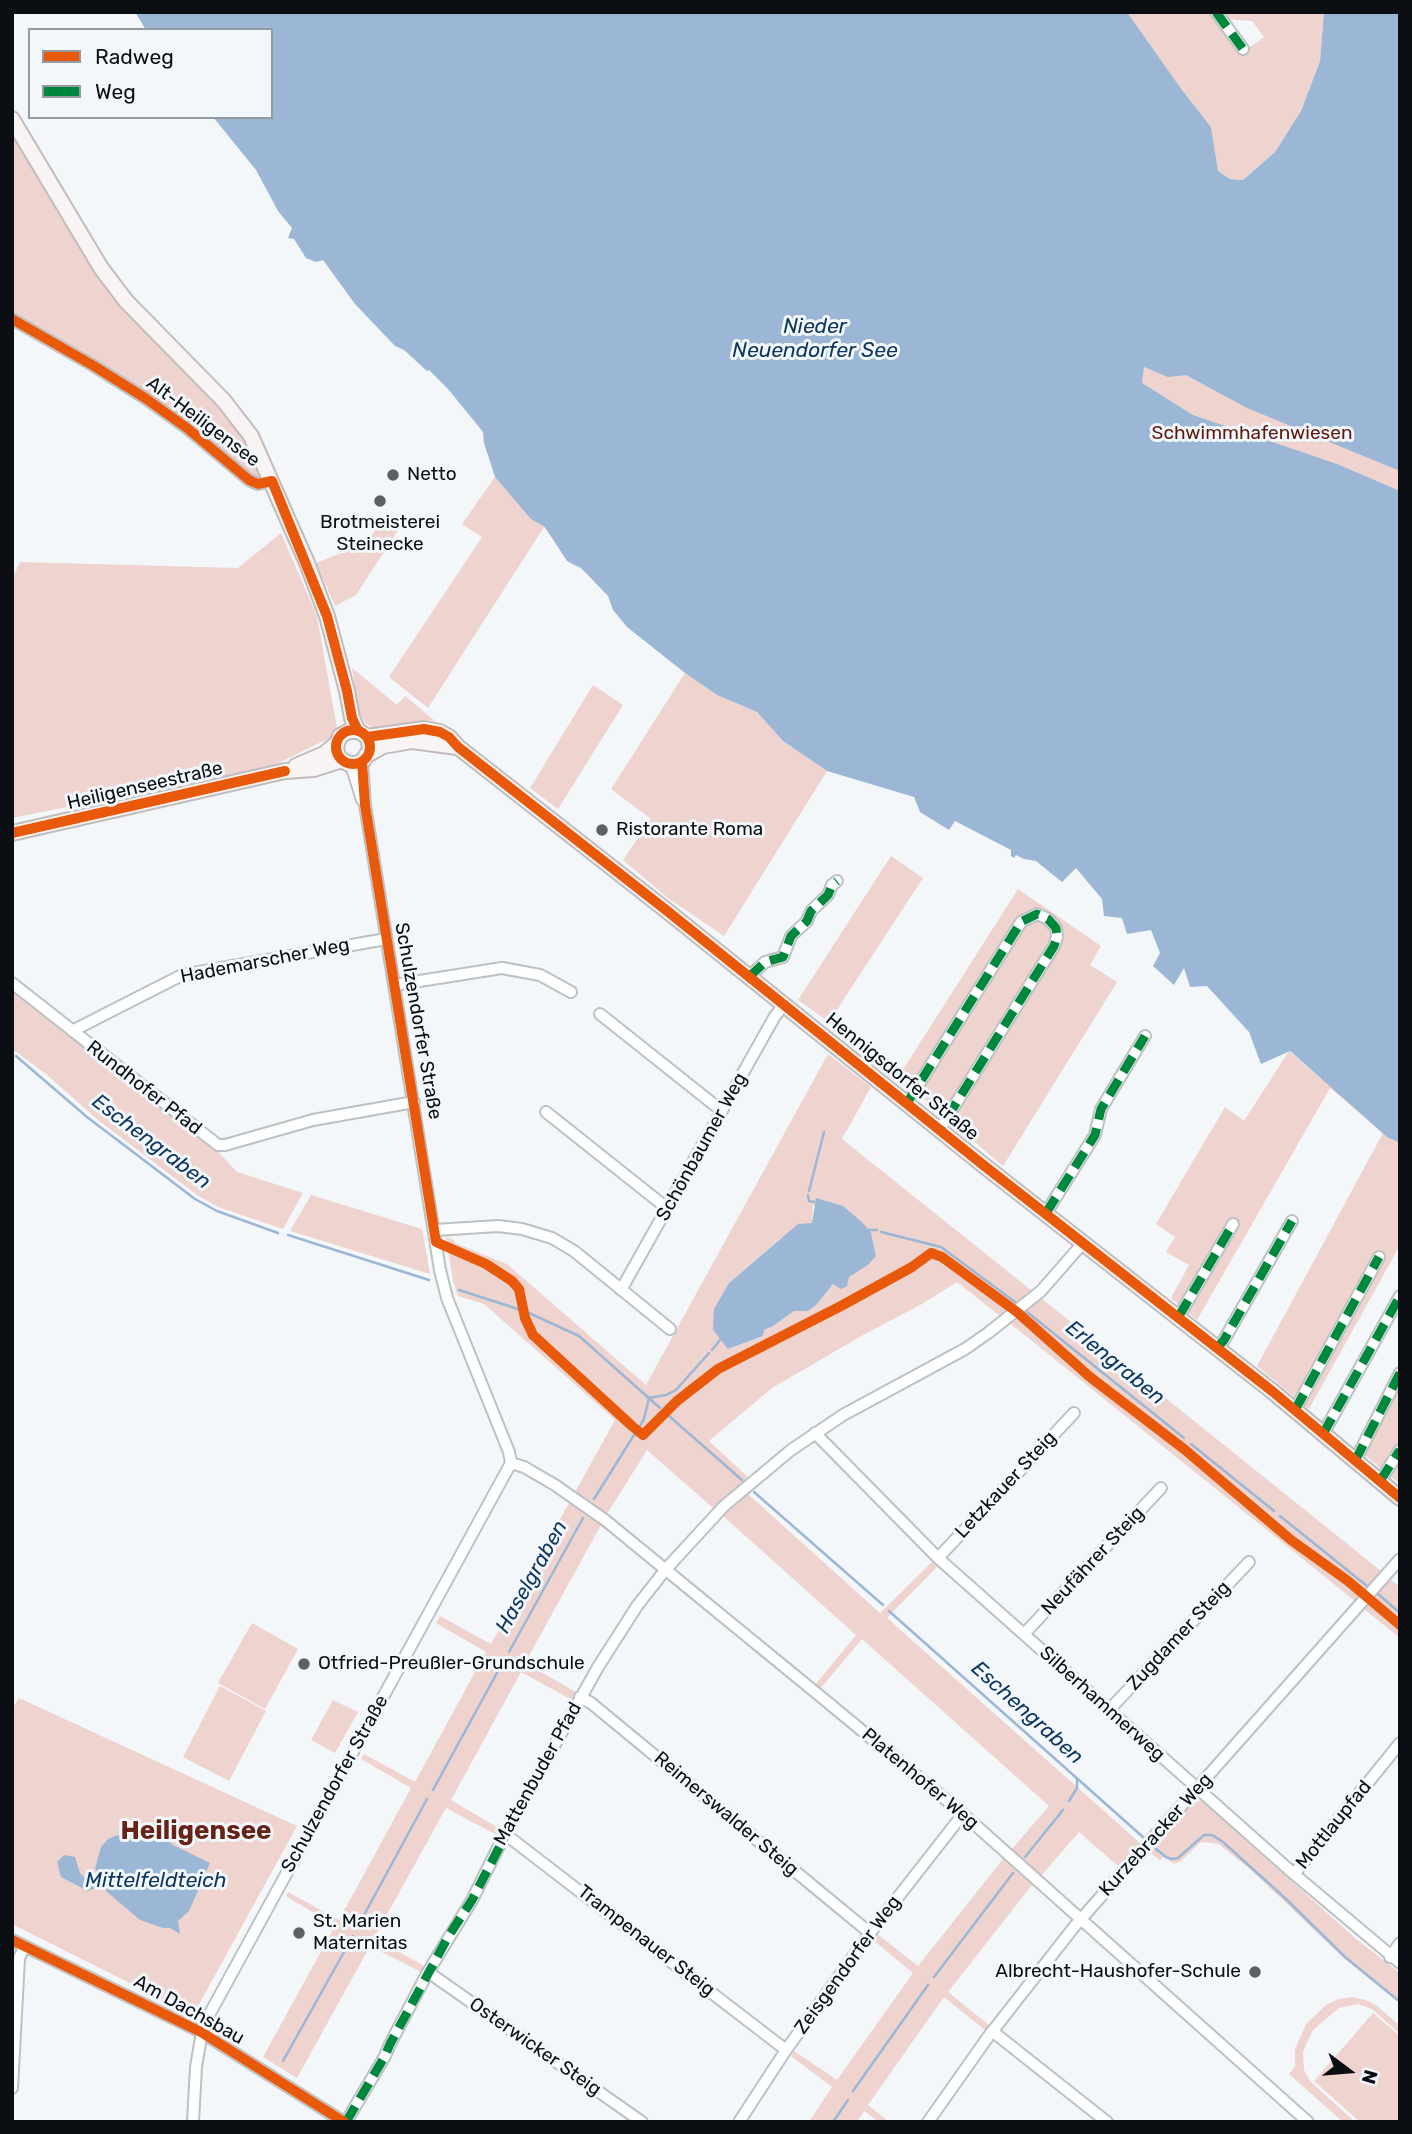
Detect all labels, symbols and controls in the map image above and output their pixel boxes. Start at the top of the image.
legend [28,28,273,119]
text: Radweg [95,44,174,69]
text: Weg [95,79,136,104]
water label: Nieder Neuendorfer See [732,314,898,364]
street label: Alt-Heiligensee [142,372,264,472]
park label: Schwimmhafenwiesen [1152,423,1352,445]
place label: Netto [407,464,457,486]
marker: Netto [385,467,401,483]
marker: Brotmeisterei Steinecke [372,493,388,509]
place label: Brotmeisterei Steinecke [320,512,440,556]
street label: Heiligenseestraße [65,757,225,815]
place label: Ristorante Roma [616,819,763,841]
marker: Ristorante Roma [594,822,610,838]
street label: Schulzendorfer Straße [389,921,447,1121]
street label: Hademarscher Weg [179,933,351,989]
street label: Hennigsdorfer Straße [821,1008,983,1146]
street label: Rundhofer Pfad [82,1036,206,1140]
street label: Schönbaumer Weg [652,1069,752,1225]
water label: Eschengraben [87,1089,215,1195]
water label: Erlengraben [1060,1315,1170,1411]
street label: Letzkauer Steig [951,1427,1061,1543]
street label: Neufährer Steig [1037,1502,1149,1620]
water label: Haselgraben [491,1516,573,1638]
street label: Zugdamer Steig [1123,1577,1235,1695]
street label: Silberhammerweg [1035,1642,1169,1766]
place label: Otfried-Preußler-Grundschule [318,1653,585,1675]
marker: Otfried-Preußler-Grundschule [296,1656,312,1672]
water label: Eschengraben [966,1656,1088,1770]
street label: Schulzendorfer Straße [277,1691,393,1877]
street label: Mattenbuder Pfad [489,1698,587,1850]
street label: Platenhofer Weg [857,1723,983,1835]
street label: Reimerswalder Steig [649,1747,803,1881]
street label: Kurzebracker Weg [1095,1769,1217,1901]
street label: Mottlaupfad [1291,1776,1377,1874]
district label: Heiligensee [120,1815,272,1847]
water label: Mittelfeldteich [85,1868,227,1894]
street label: Trampenauer Steig [573,1880,719,2002]
street label: Zeisgendorfer Weg [790,1891,906,2039]
place label: St. Marien Maternitas [313,1911,407,1955]
marker: St. Marien Maternitas [291,1925,307,1941]
place label: Albrecht-Haushofer-Schule [995,1961,1241,1983]
marker: Albrecht-Haushofer-Schule [1247,1964,1263,1980]
street label: Am Dachsbau [130,1970,248,2050]
street label: Osterwicker Steig [465,1993,605,2101]
north arrow [1314,2036,1384,2106]
text: N [1357,2067,1383,2087]

